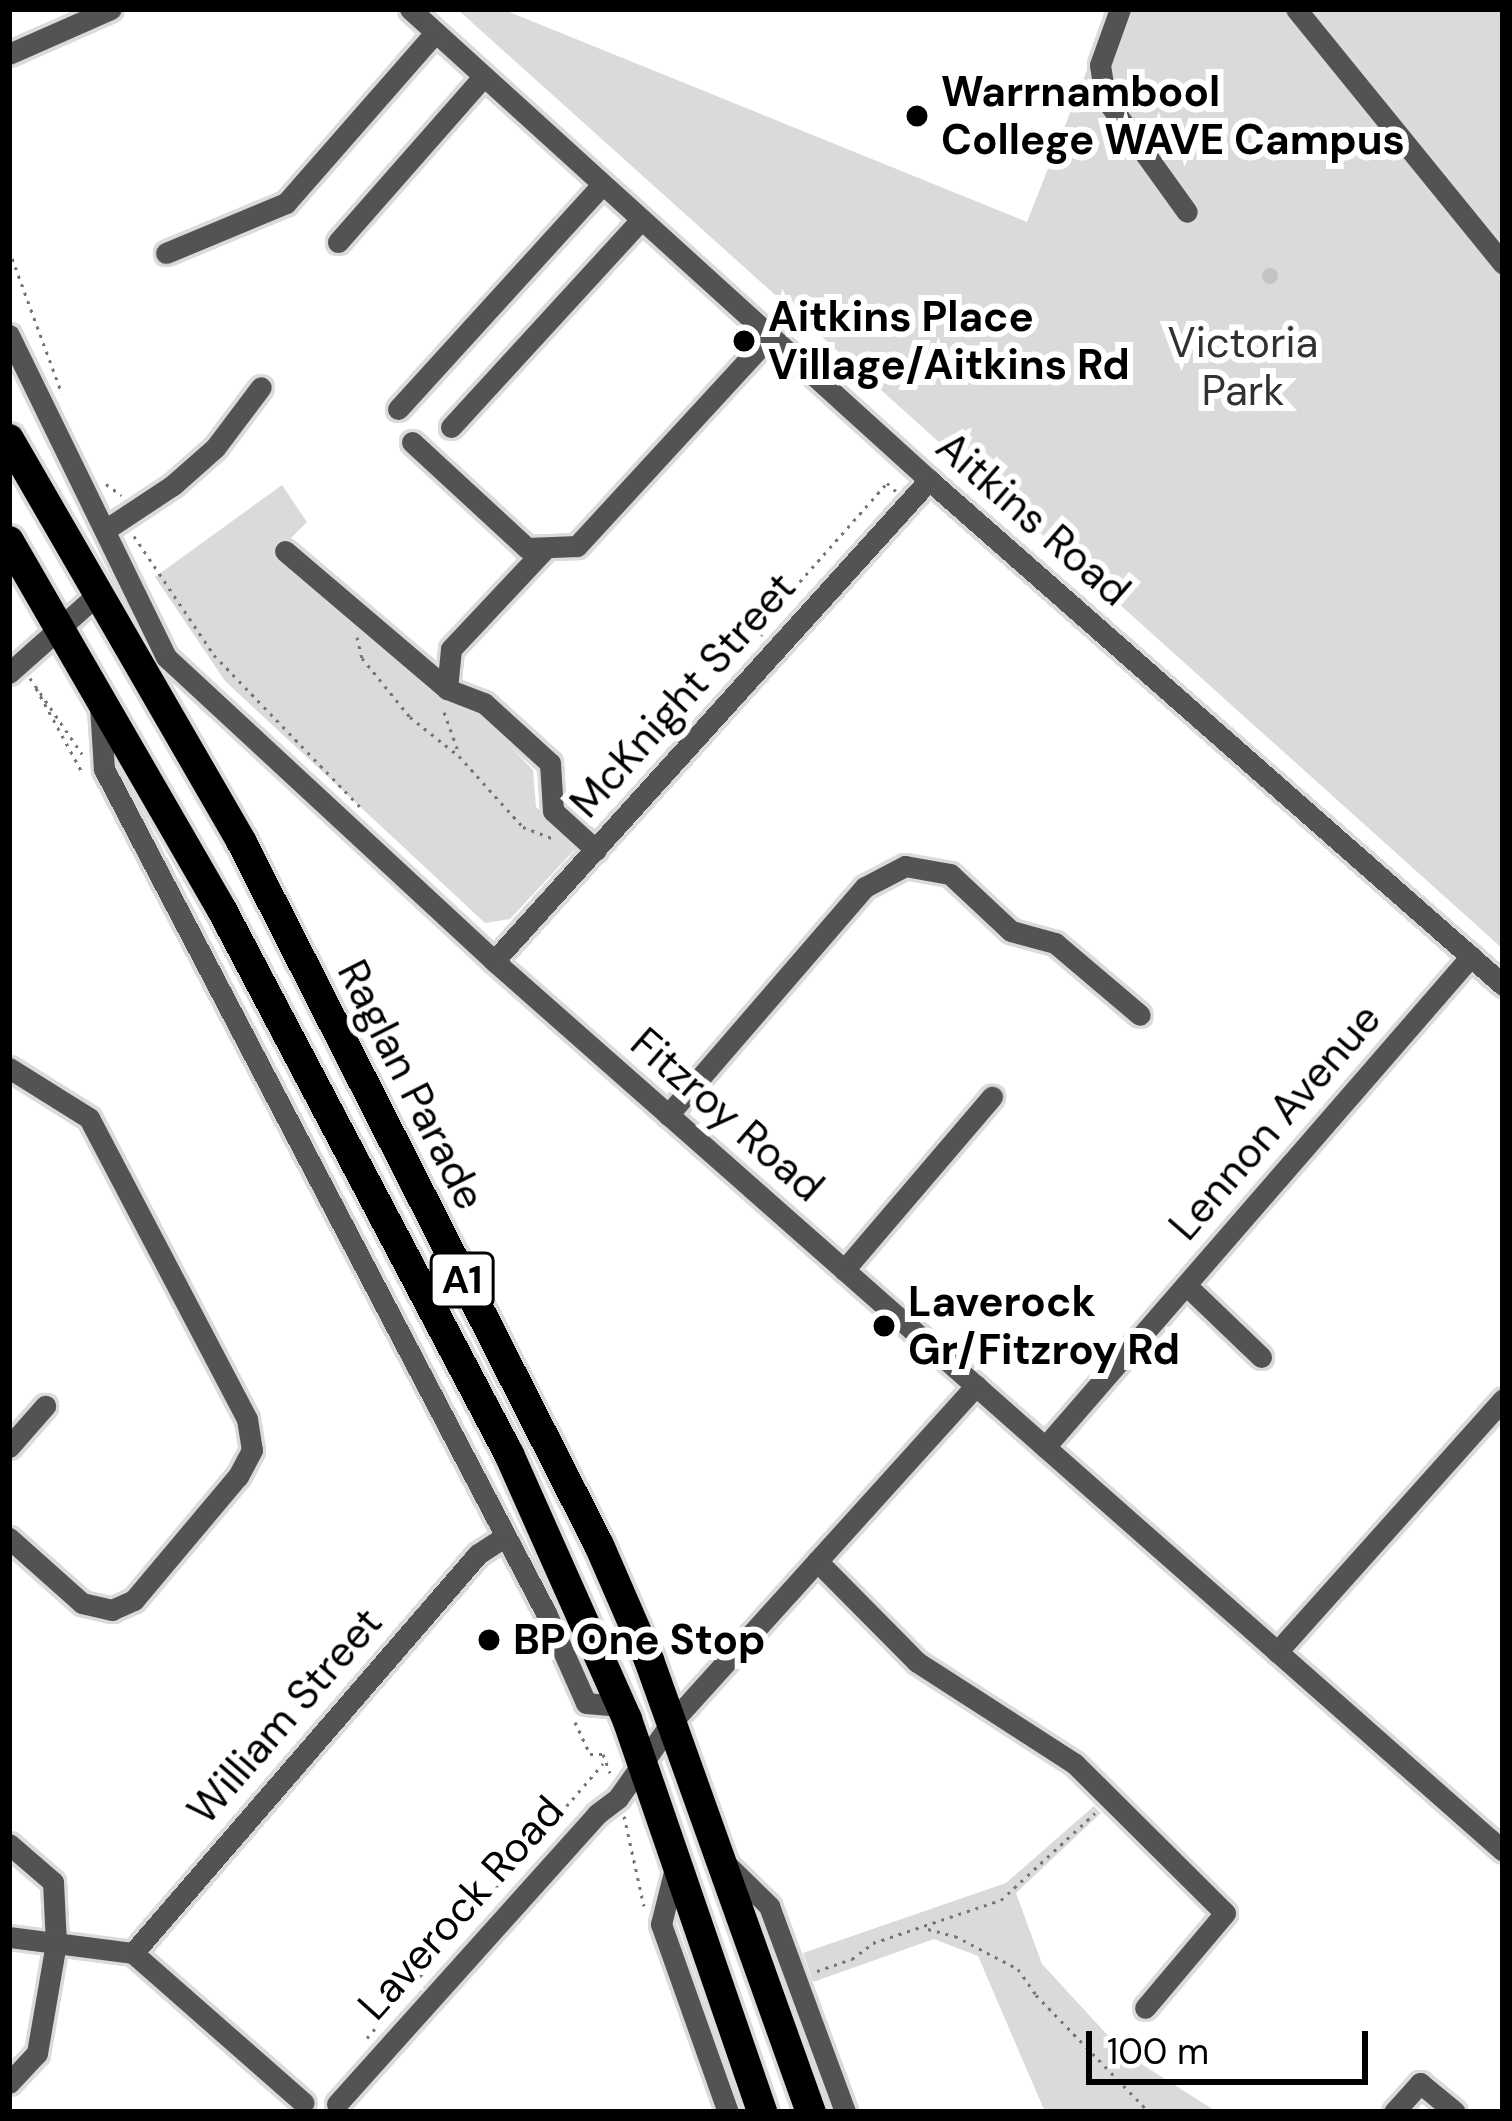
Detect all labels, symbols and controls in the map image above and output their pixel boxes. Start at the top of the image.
place label: Warrnambool College WAVE Campus [941,67,1405,166]
marker: Warrnambool College WAVE Campus [904,103,930,129]
place label: Aitkins Place Village/Aitkins Rd [768,292,1130,391]
park label: Victoria Park [1168,318,1318,416]
marker: Aitkins Place Village/Aitkins Rd [731,328,757,354]
street label: Aitkins Road [926,421,1140,617]
street label: McKnight Street [560,562,806,828]
street label: Raglan Parade [327,952,495,1218]
street label: Lennon Avenue [1159,994,1391,1250]
street label: Fitzroy Road [620,1018,834,1212]
road number: A1 [429,1247,495,1313]
place label: Laverock Gr/Fitzroy Rd [908,1277,1180,1376]
marker: Laverock Gr/Fitzroy Rd [871,1313,897,1339]
street label: William Street [177,1598,393,1834]
place label: BP One Stop [513,1615,766,1665]
marker: BP One Stop [476,1627,502,1653]
street label: Laverock Road [348,1786,574,2030]
scale bar [1092,2007,1374,2081]
text: 100 m [1107,2028,1209,2075]

